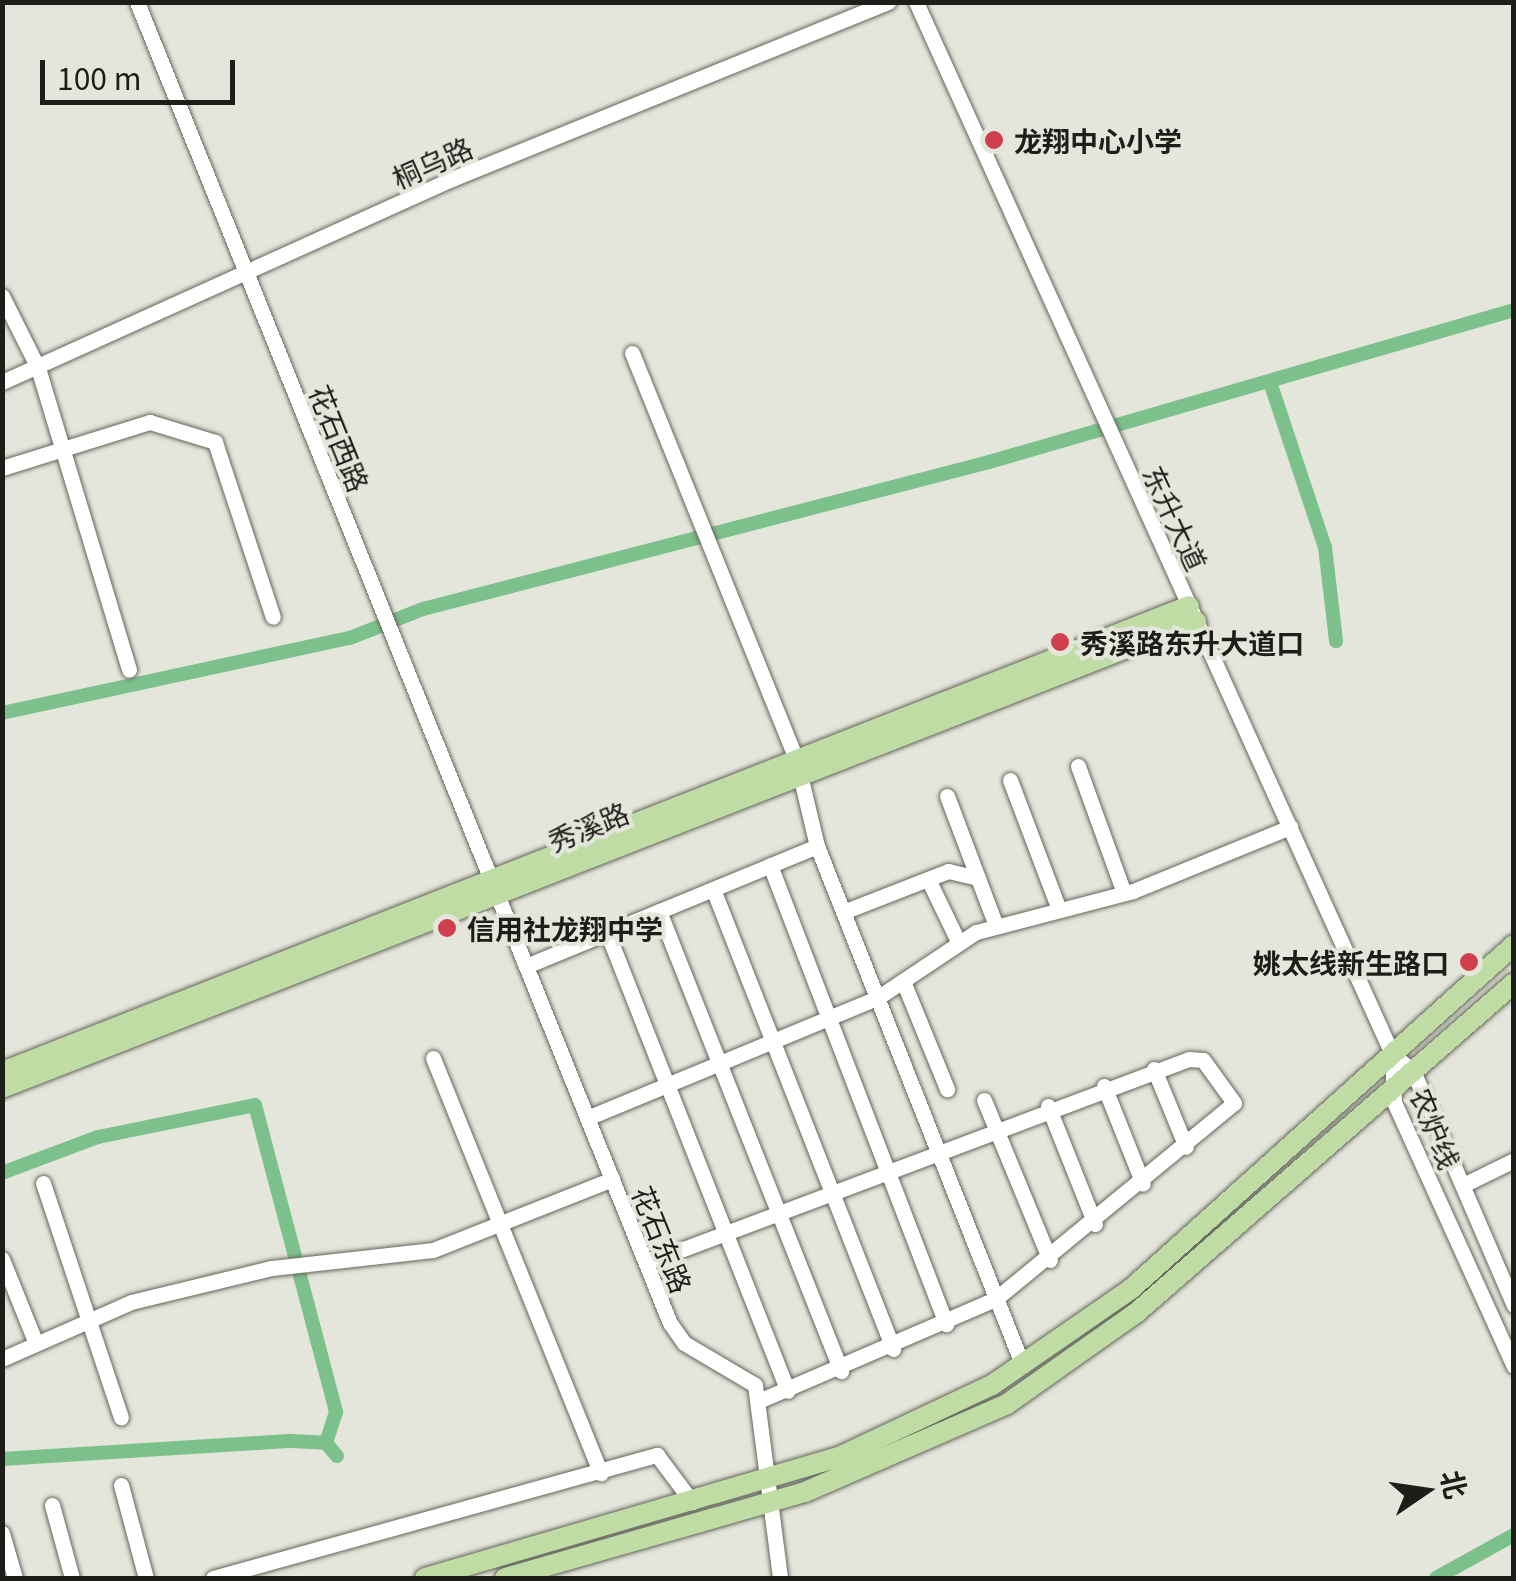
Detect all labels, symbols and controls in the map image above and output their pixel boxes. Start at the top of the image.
scale bar [45,40,240,102]
text: 100 m [57,55,141,99]
place label: 龙翔中心小学 [1014,123,1182,157]
marker: 龙翔中心小学 [983,129,1005,151]
street label: 桐乌路 [387,130,477,194]
street label: 花石西路 [303,380,377,496]
street label: 东升大道 [1137,460,1215,576]
place label: 秀溪路东升大道口 [1080,625,1304,659]
marker: 秀溪路东升大道口 [1049,631,1071,653]
street label: 秀溪路 [543,795,633,857]
place label: 信用社龙翔中学 [467,911,663,945]
marker: 信用社龙翔中学 [436,917,458,939]
place label: 姚太线新生路口 [1253,945,1449,979]
marker: 姚太线新生路口 [1458,951,1480,973]
street label: 农炉线 [1405,1083,1467,1173]
street label: 花石东路 [626,1181,700,1297]
north arrow [1376,1441,1476,1541]
text: 北 [1433,1466,1478,1502]

